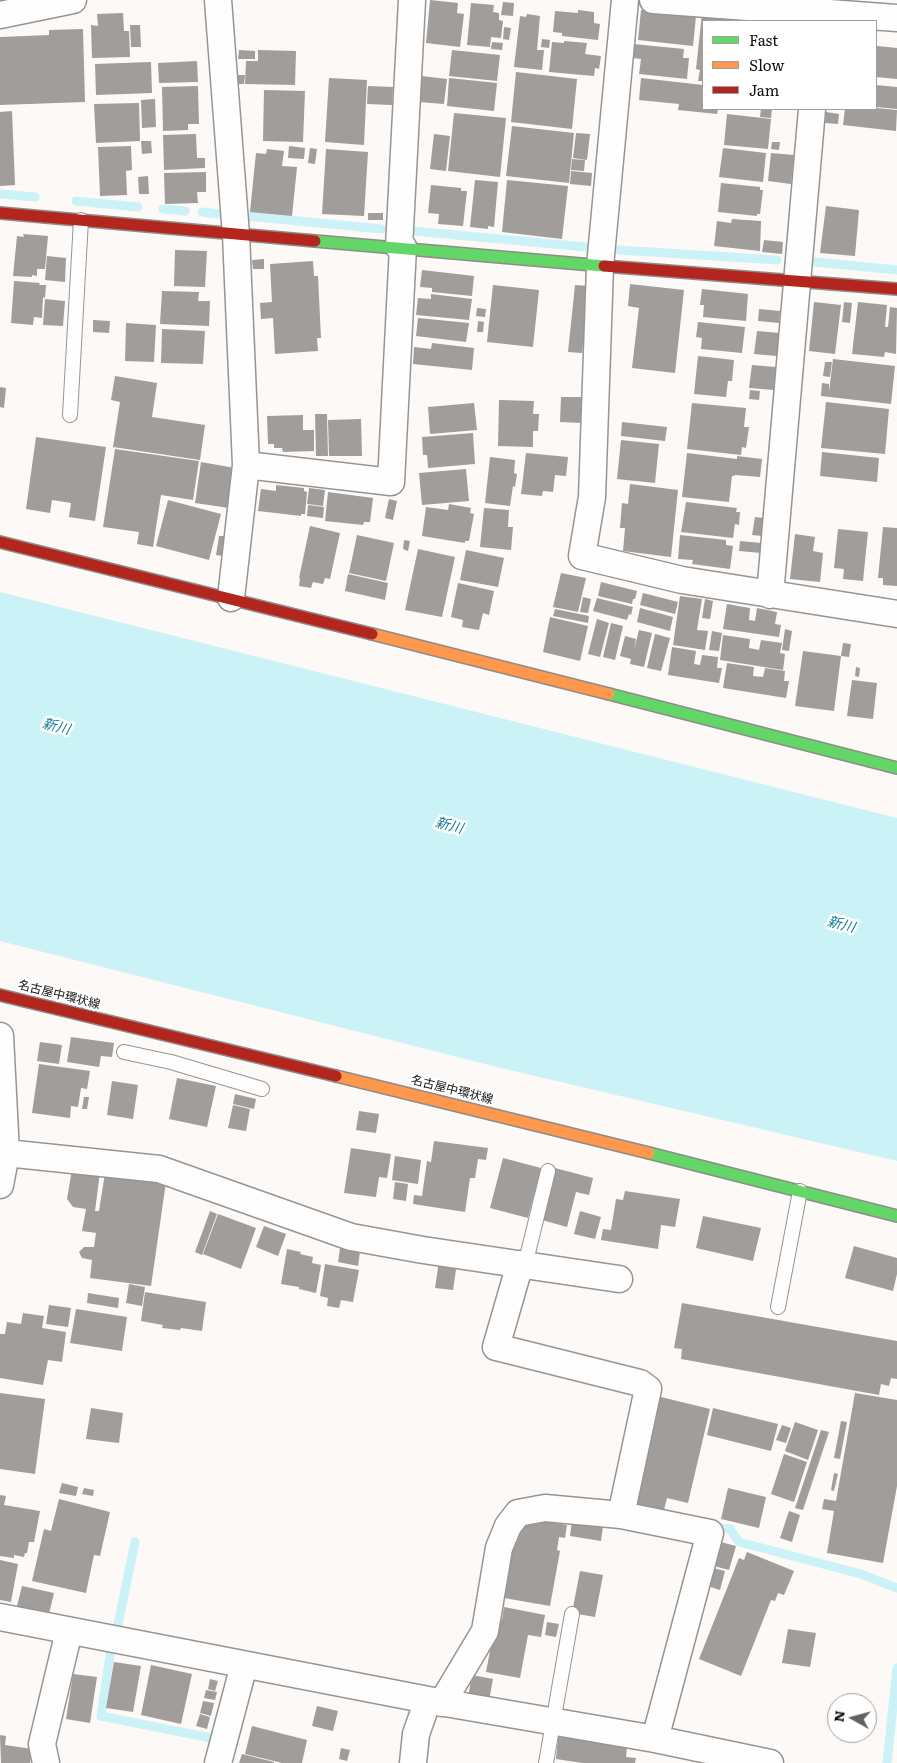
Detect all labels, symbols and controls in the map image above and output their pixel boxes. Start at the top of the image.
legend [702,20,877,110]
text: Fast [749,28,778,51]
text: Slow [749,53,784,76]
text: Jam [749,78,779,101]
water label: 新川 [40,715,72,739]
water label: 新川 [433,814,465,838]
water label: 新川 [825,913,857,937]
street label: 名古屋中環状線 [17,978,101,1012]
street label: 名古屋中環状線 [410,1073,494,1107]
north arrow [827,1693,877,1743]
text: N [827,1709,849,1723]

